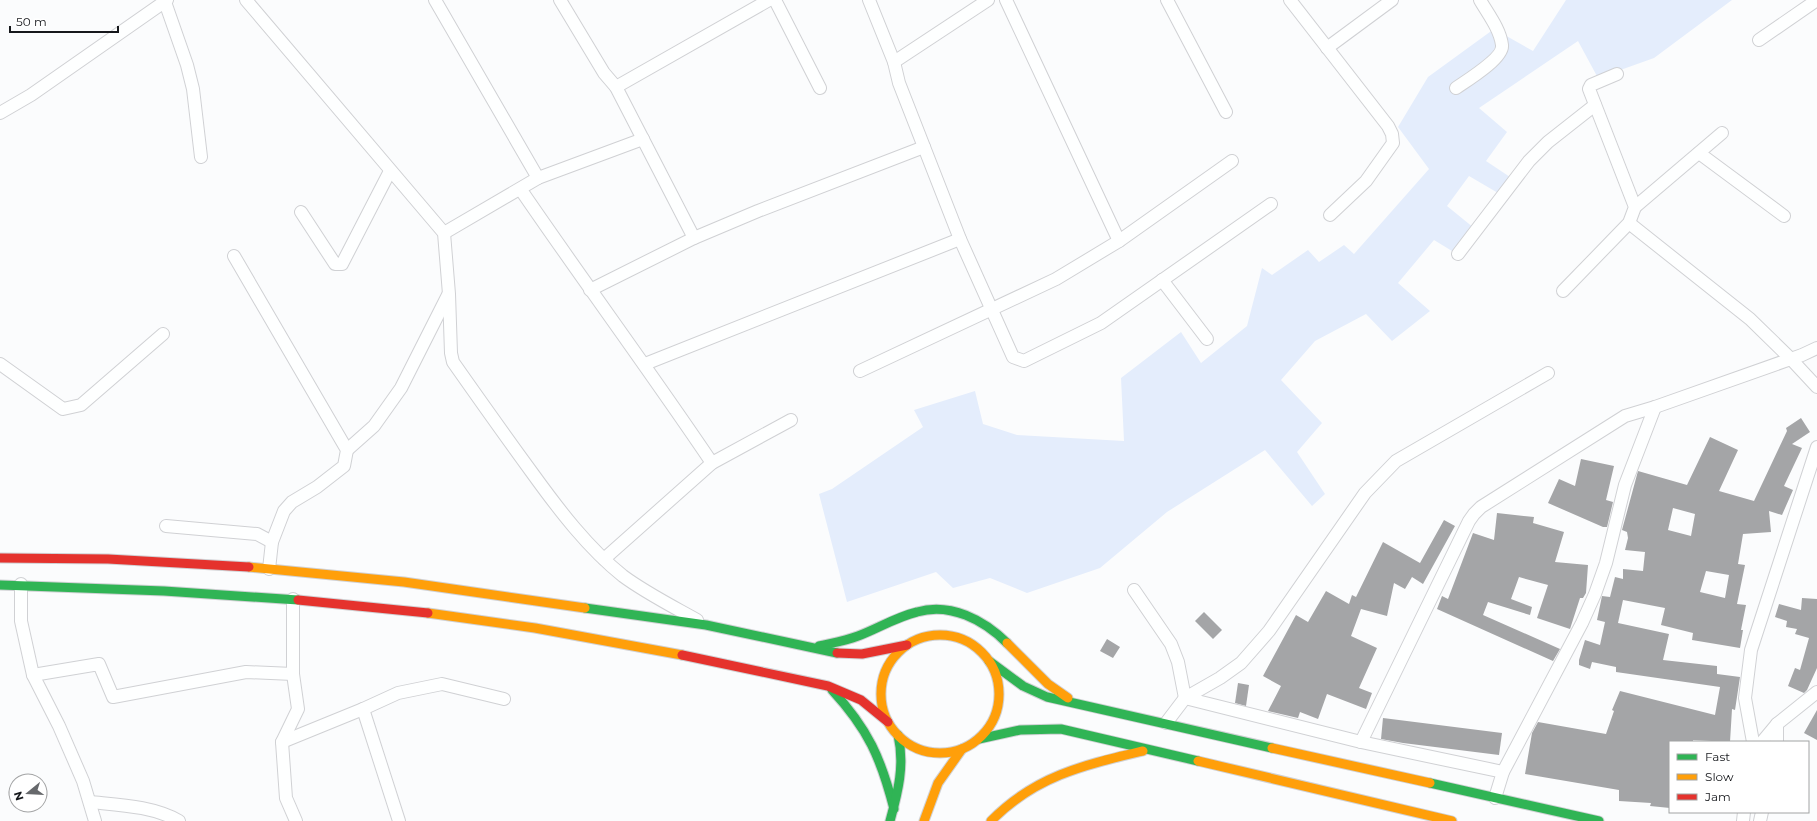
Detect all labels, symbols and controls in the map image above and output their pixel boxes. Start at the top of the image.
scale bar [10,8,118,34]
text: 50 m [16,14,47,29]
legend [1669,741,1809,813]
text: Fast [1705,749,1730,764]
text: Slow [1705,769,1734,784]
north arrow [8,773,48,813]
text: Jam [1704,789,1731,804]
text: N [10,790,27,802]

